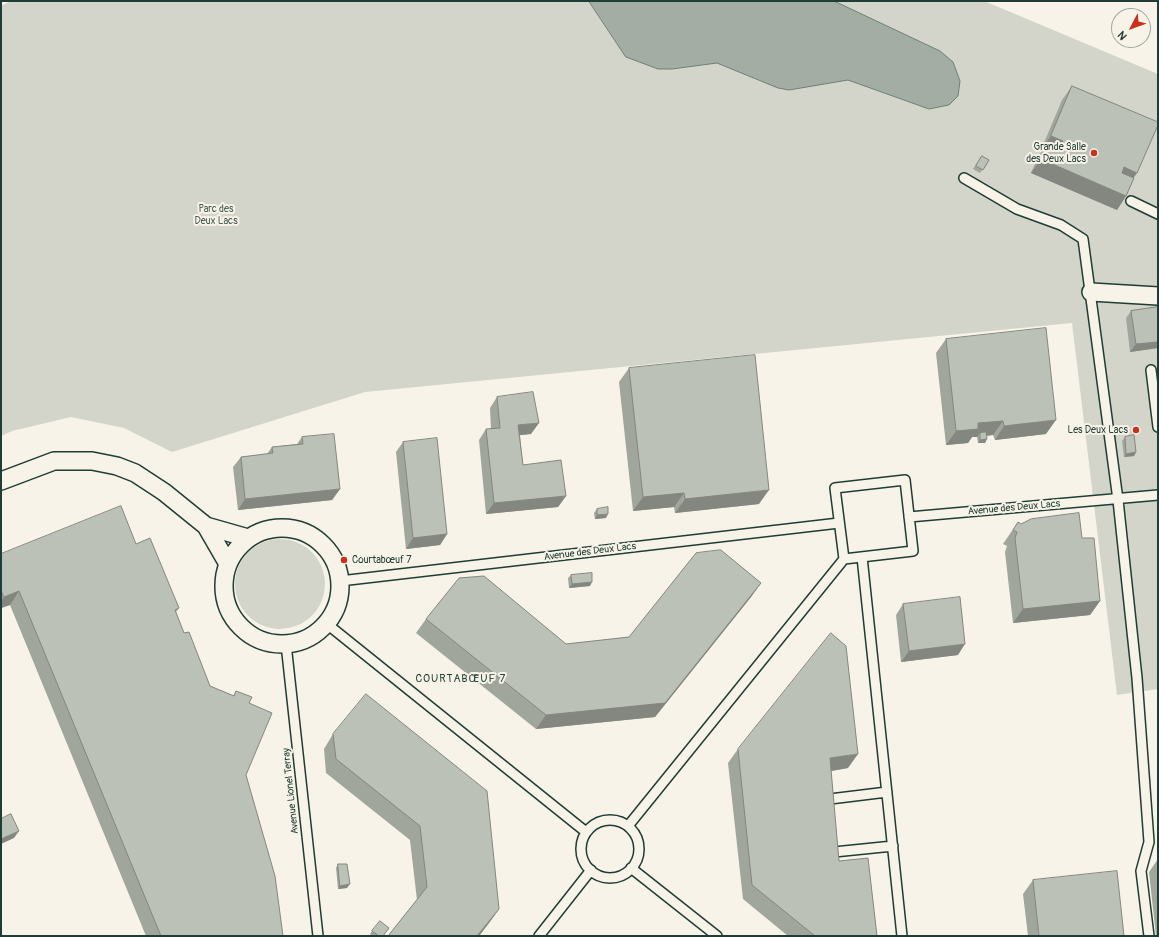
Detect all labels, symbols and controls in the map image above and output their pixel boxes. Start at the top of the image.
north arrow [1111,8,1151,48]
text: N [1115,28,1130,43]
place label: Grande Salle des Deux Lacs [1026,141,1086,164]
marker: Grande Salle des Deux Lacs [1089,148,1099,158]
park label: Parc des Deux Lacs [194,203,238,226]
place label: Les Deux Lacs [1068,424,1128,436]
marker: Les Deux Lacs [1131,425,1141,435]
street label: Avenue des Deux Lacs [967,498,1061,518]
street label: Avenue des Deux Lacs [543,540,637,564]
place label: Courtabœuf 7 [352,554,411,566]
marker: Courtabœuf 7 [339,555,349,565]
district label: COURTABŒUF 7 [416,672,506,686]
street label: Avenue Lionel Terray [281,747,301,835]

